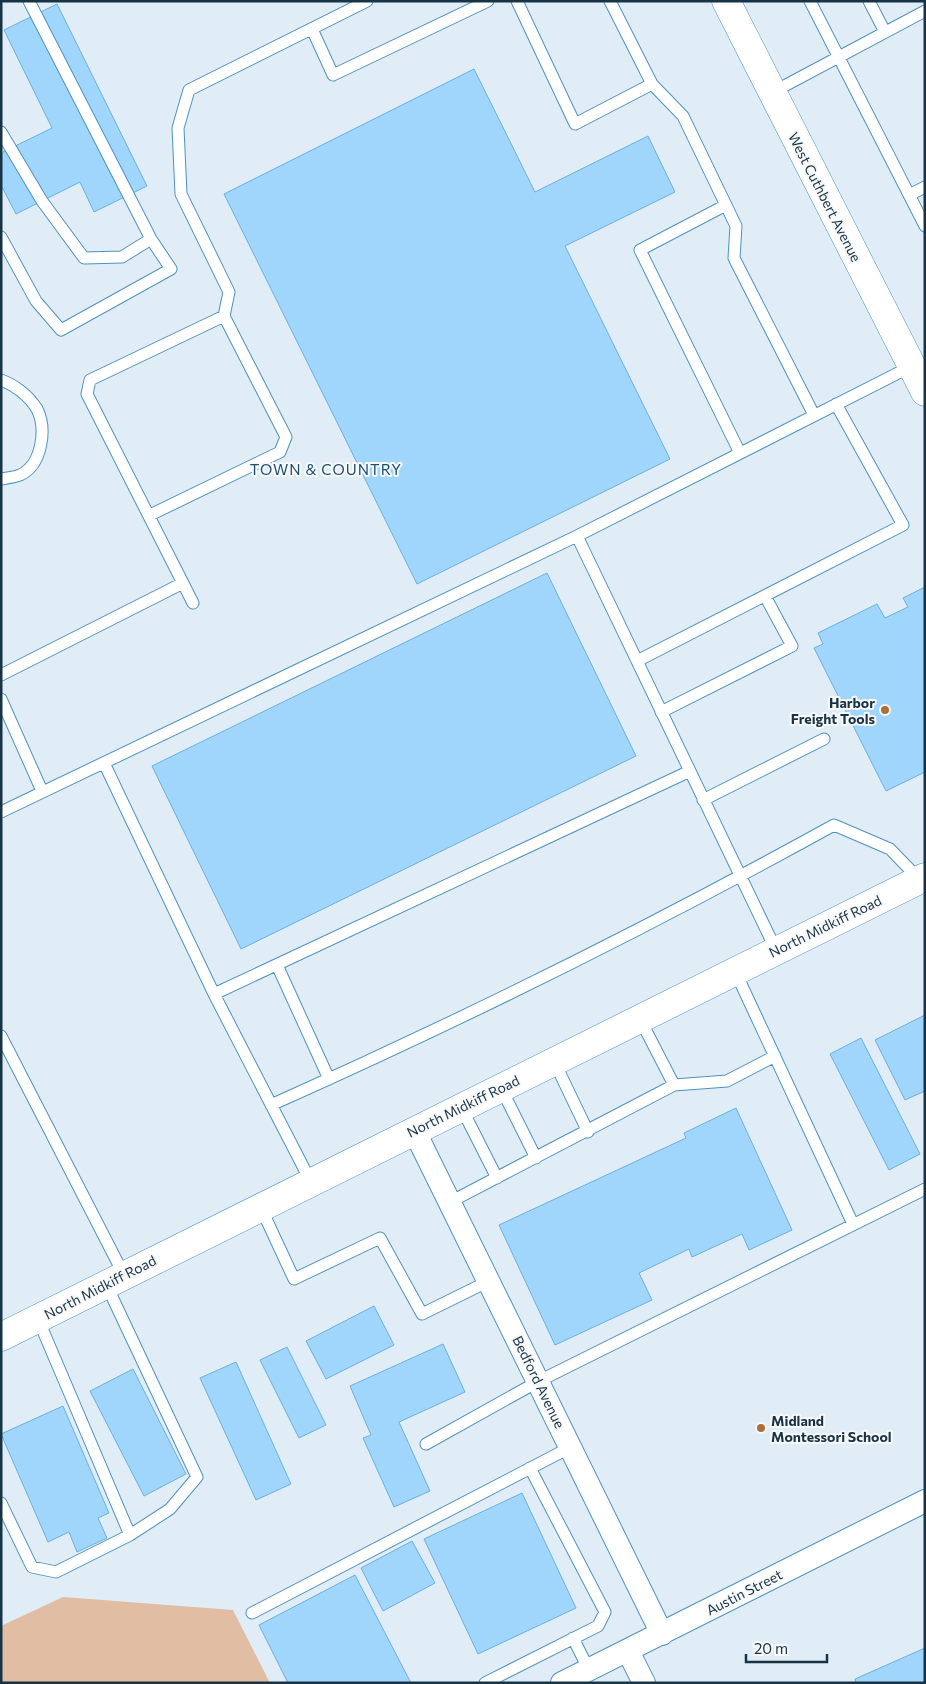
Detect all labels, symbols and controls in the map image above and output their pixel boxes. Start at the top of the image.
street label: West Cuthbert Avenue [785,129,865,265]
district label: TOWN & COUNTRY [250,460,402,478]
place label: Harbor Freight Tools [791,694,875,727]
marker: Harbor Freight Tools [879,704,891,716]
street label: North Midkiff Road [766,891,884,961]
street label: North Midkiff Road [404,1071,522,1141]
street label: North Midkiff Road [41,1251,159,1323]
street label: Bedford Avenue [509,1333,569,1431]
place label: Midland Montessori School [771,1412,892,1445]
marker: Midland Montessori School [755,1422,767,1434]
street label: Austin Street [703,1565,785,1618]
scale bar [746,1632,827,1664]
text: 20 m [754,1639,788,1657]

